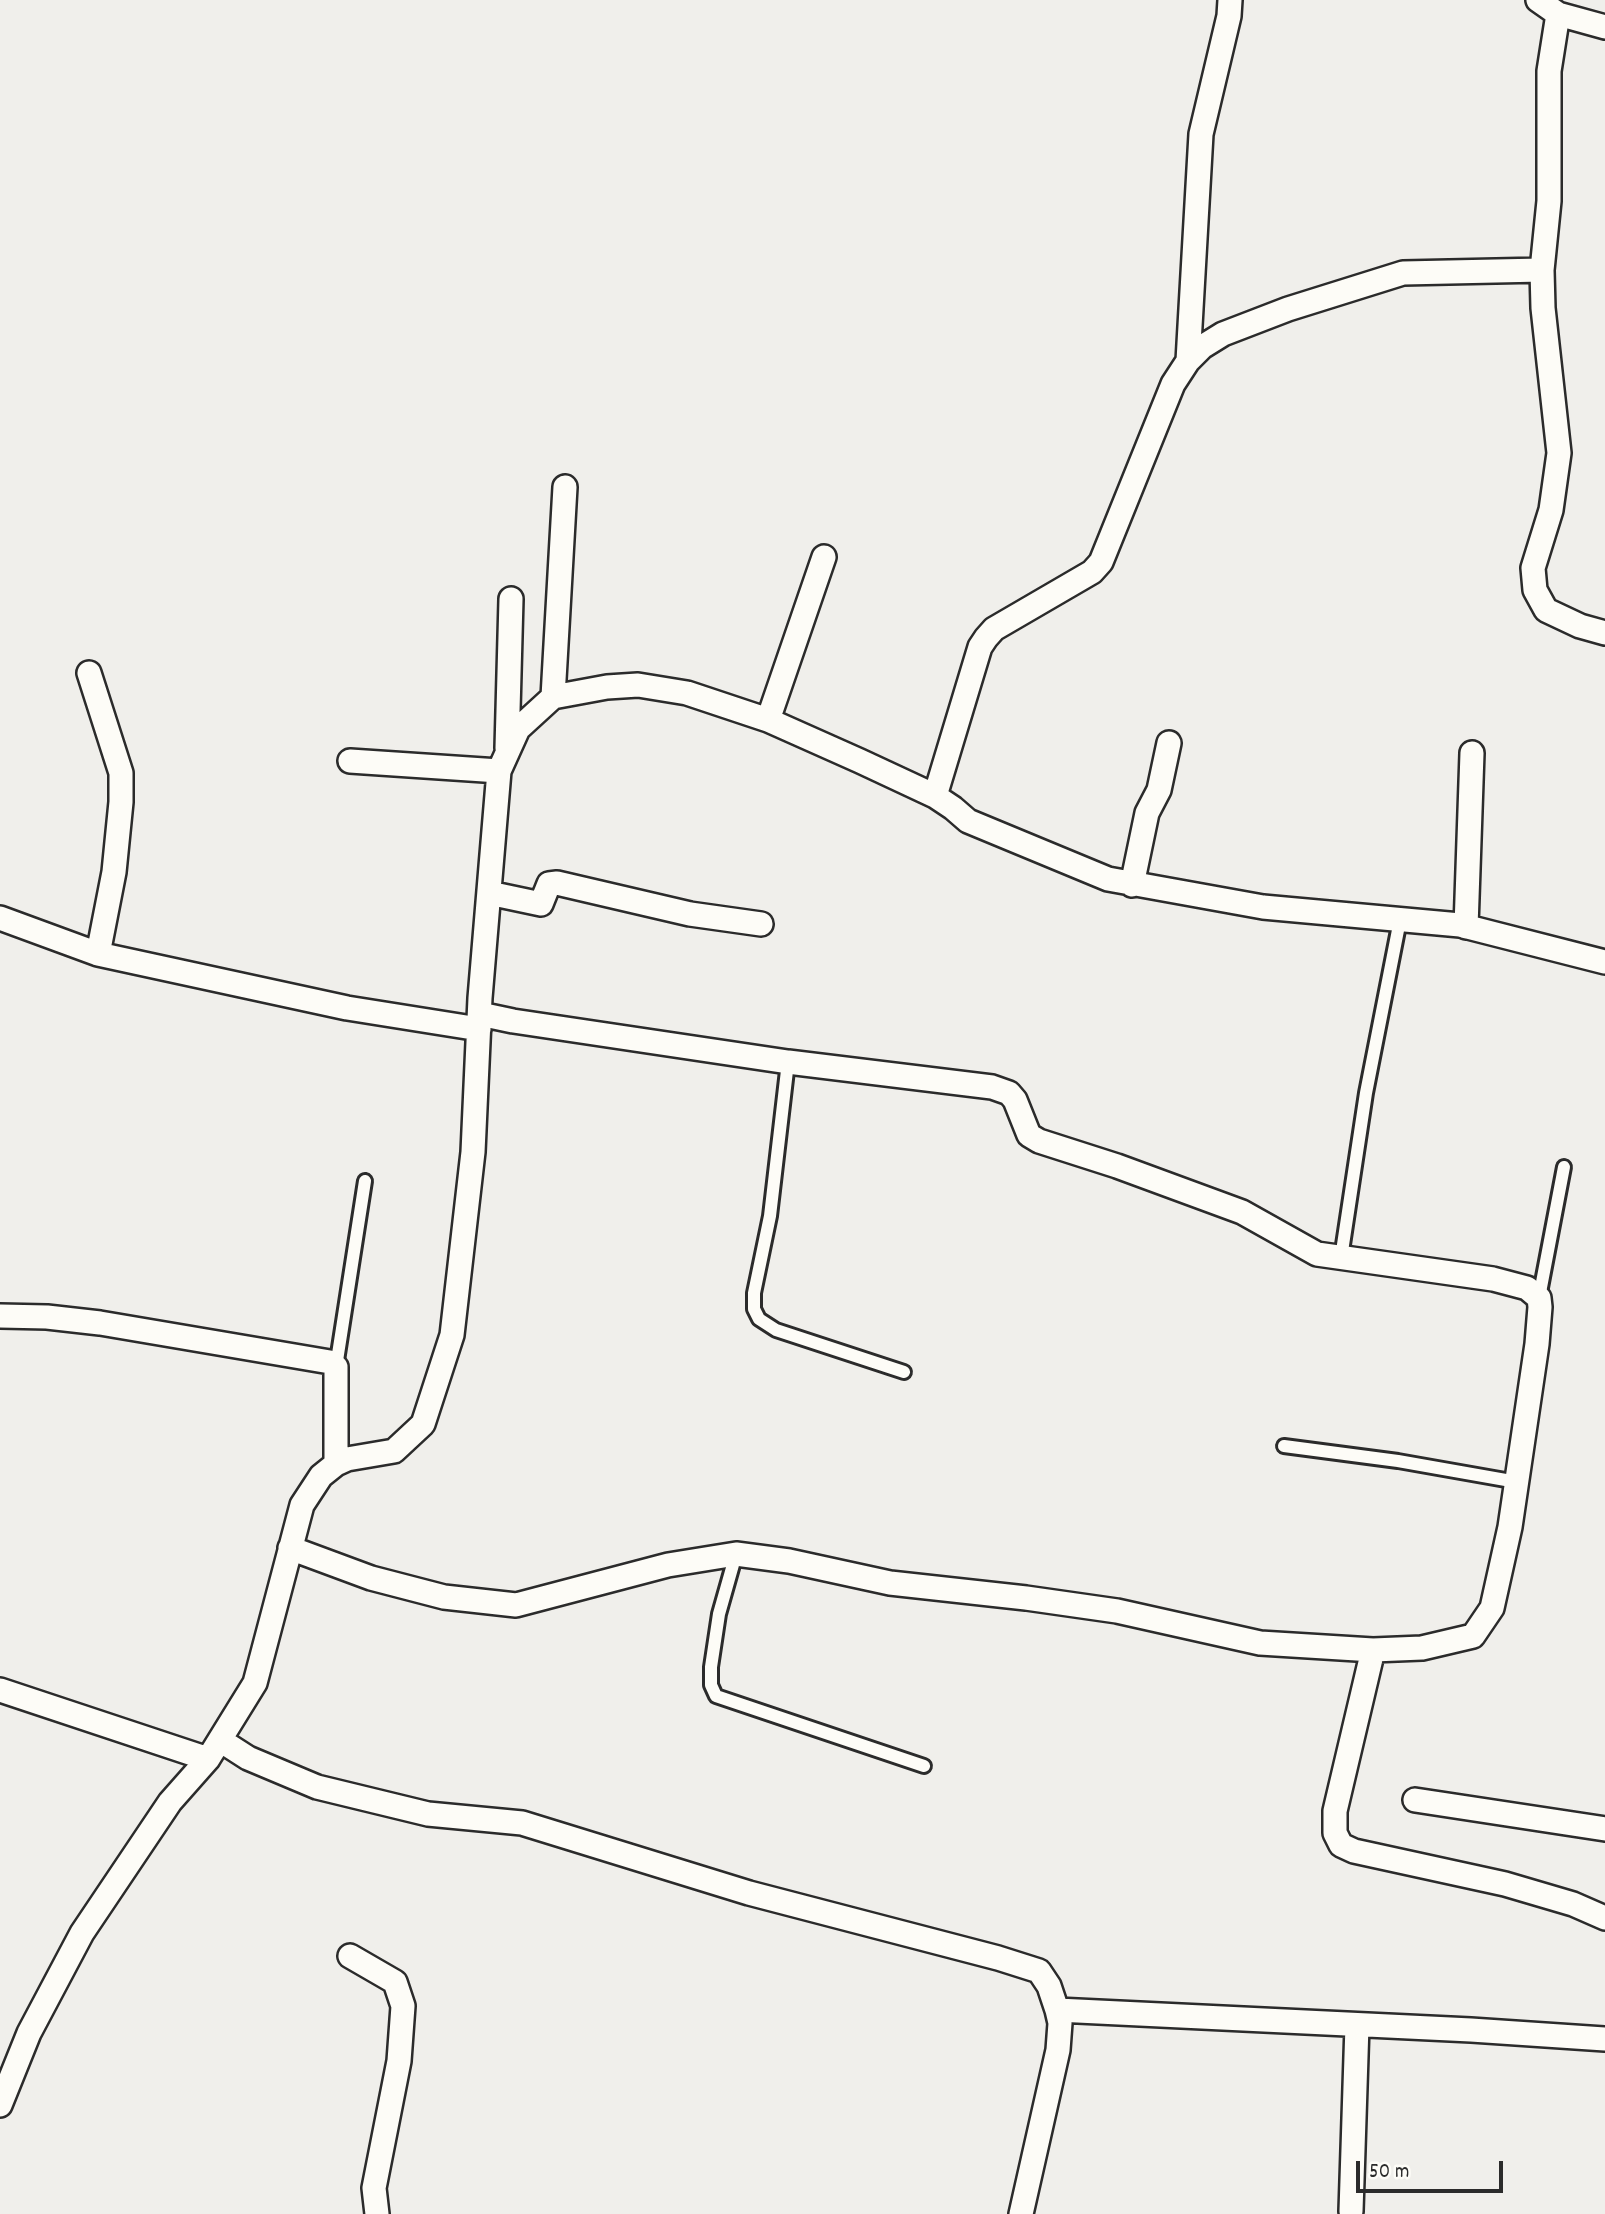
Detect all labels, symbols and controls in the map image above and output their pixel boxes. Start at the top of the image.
scale bar [1360,2148,1507,2192]
text: 50 m [1369,2158,1409,2188]

